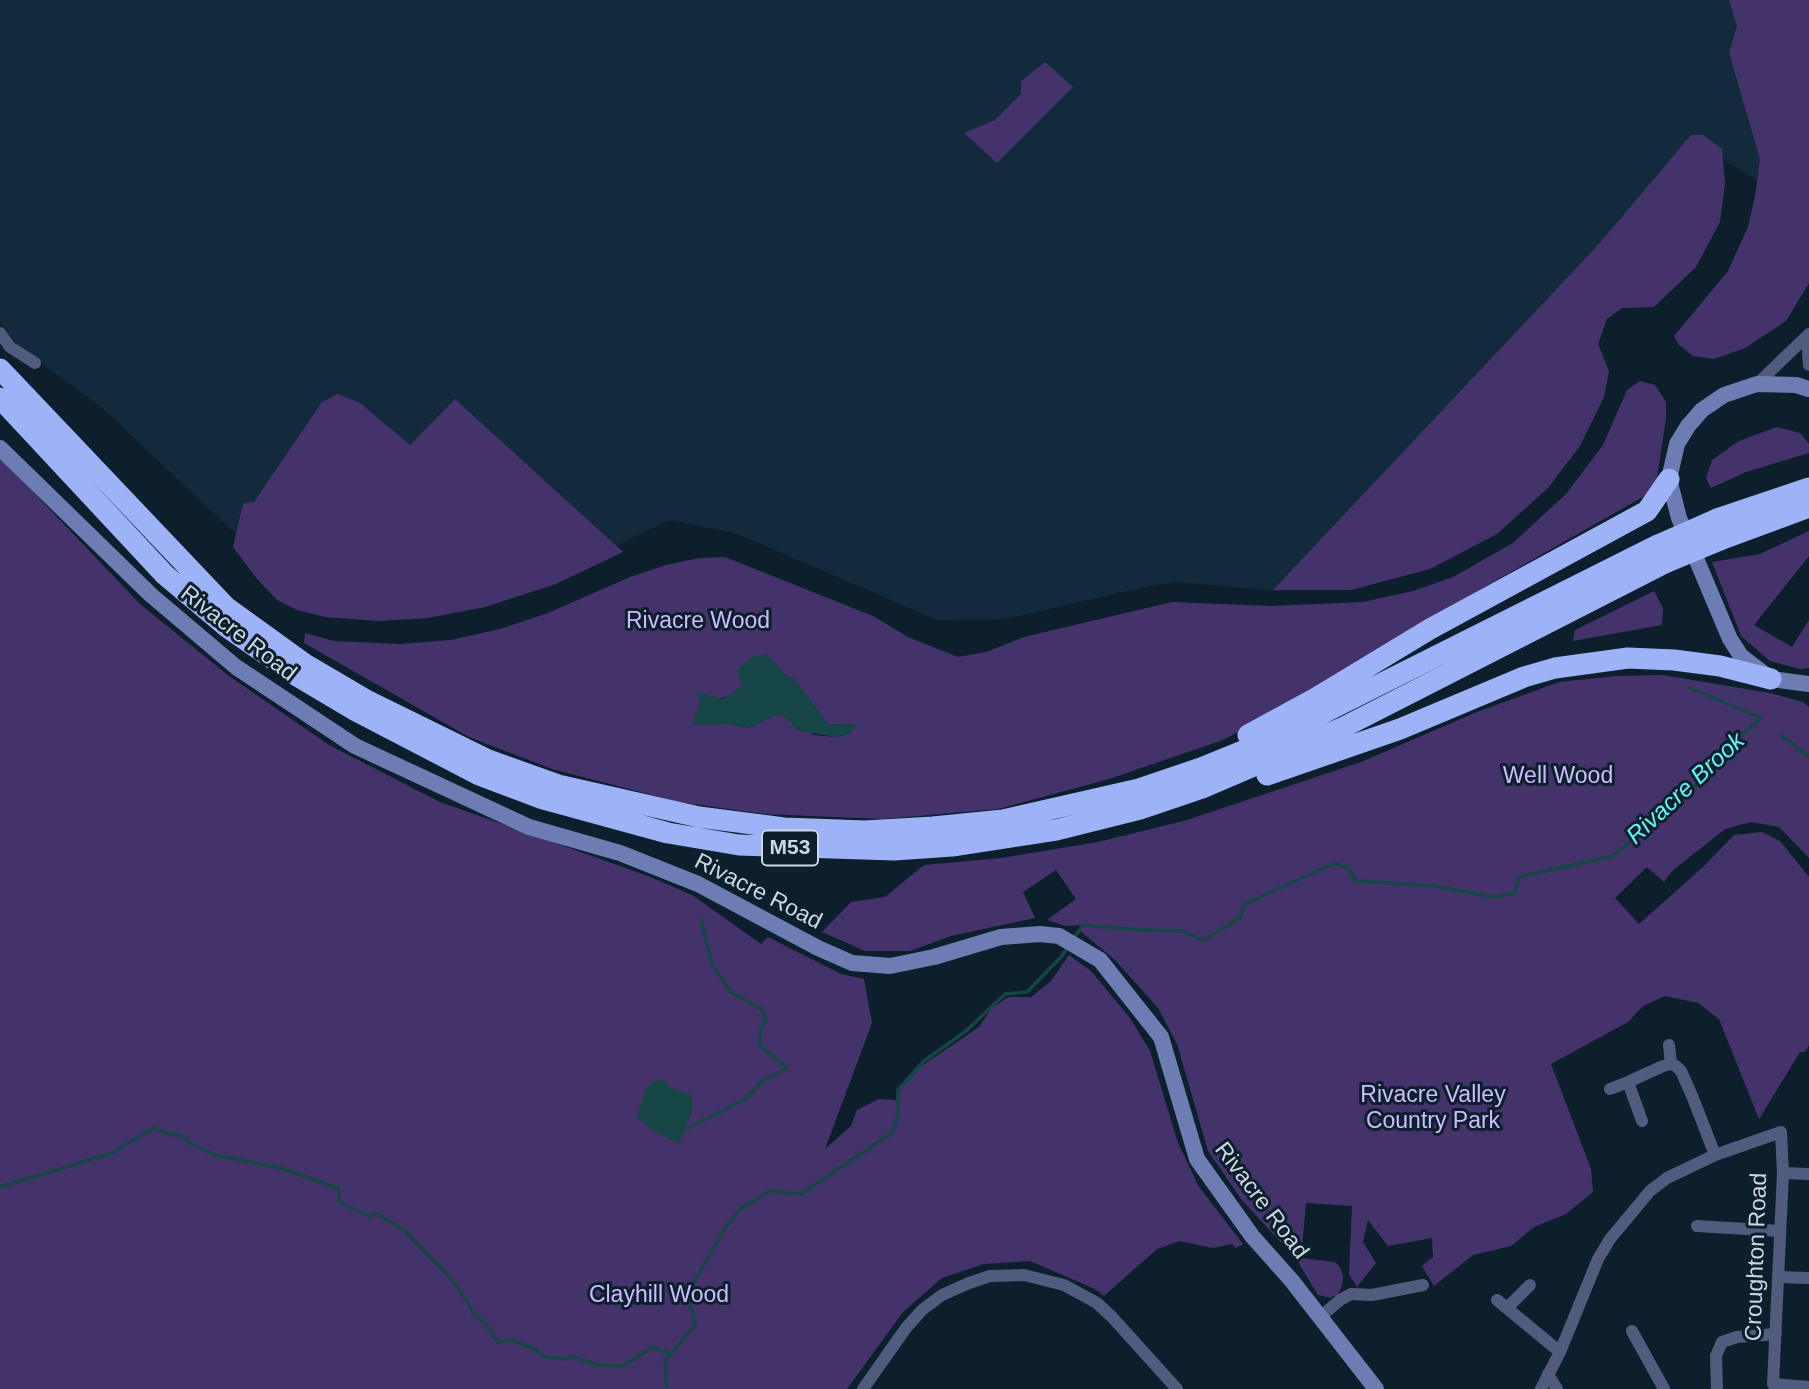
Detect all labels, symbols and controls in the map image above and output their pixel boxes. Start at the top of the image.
street label: Rivacre Road [175,580,301,688]
park label: Rivacre Wood [626,608,770,636]
water label: Rivacre Brook [1621,727,1751,851]
park label: Well Wood [1503,763,1613,791]
road number: M53 [762,830,818,866]
street label: Rivacre Road [690,848,826,936]
park label: Rivacre Valley Country Park [1360,1082,1506,1136]
street label: Rivacre Road [1208,1137,1314,1265]
street label: Croughton Road [1740,1172,1774,1342]
park label: Clayhill Wood [589,1282,729,1310]

